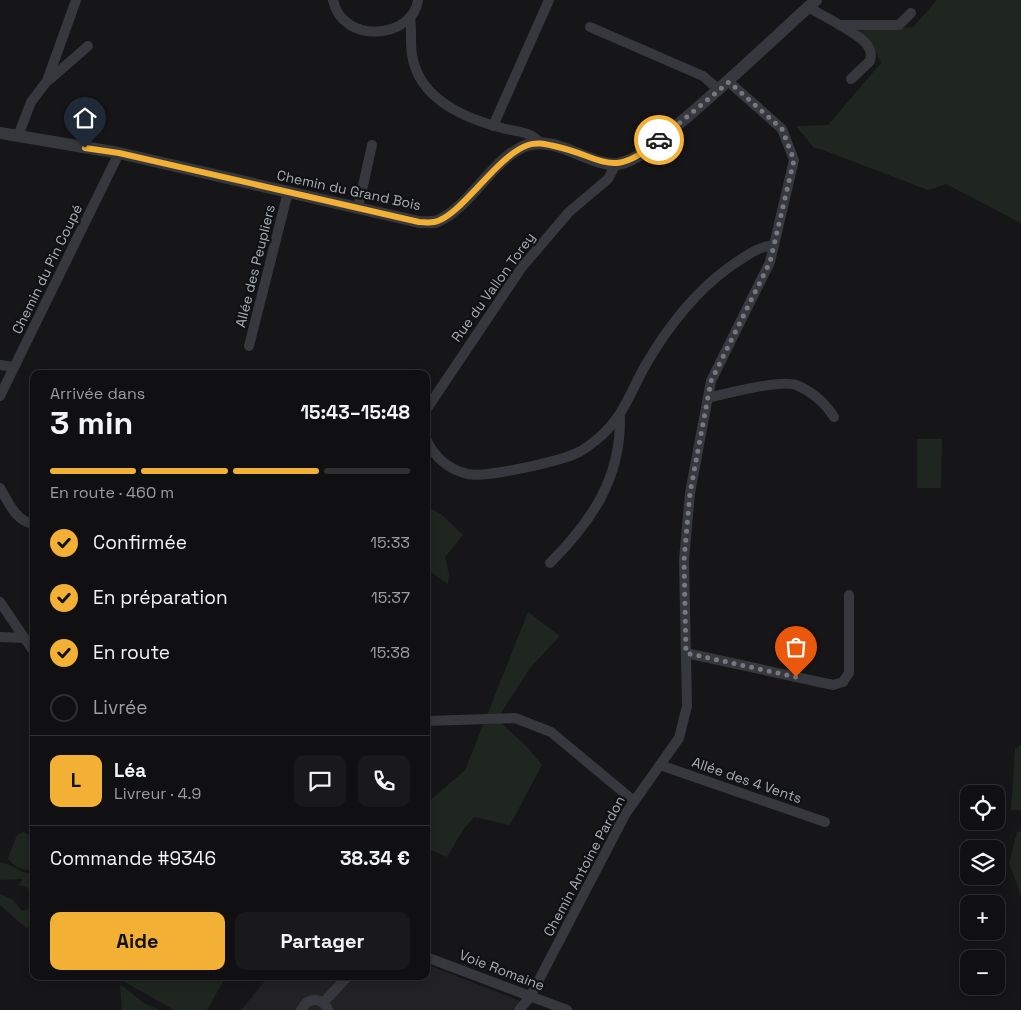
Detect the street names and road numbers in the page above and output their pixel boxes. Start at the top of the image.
street label: Chemin du Grand Bois [275,166,423,214]
street label: Chemin du Pin Coupé [8,201,86,337]
street label: Allée des Peupliers [231,203,279,329]
street label: Rue du Vallon Torey [447,229,539,345]
street label: Allée des 4 Vents [690,753,804,807]
street label: Chemin Antoine Pardon [539,793,629,939]
street label: Voie Romaine [457,945,547,995]

